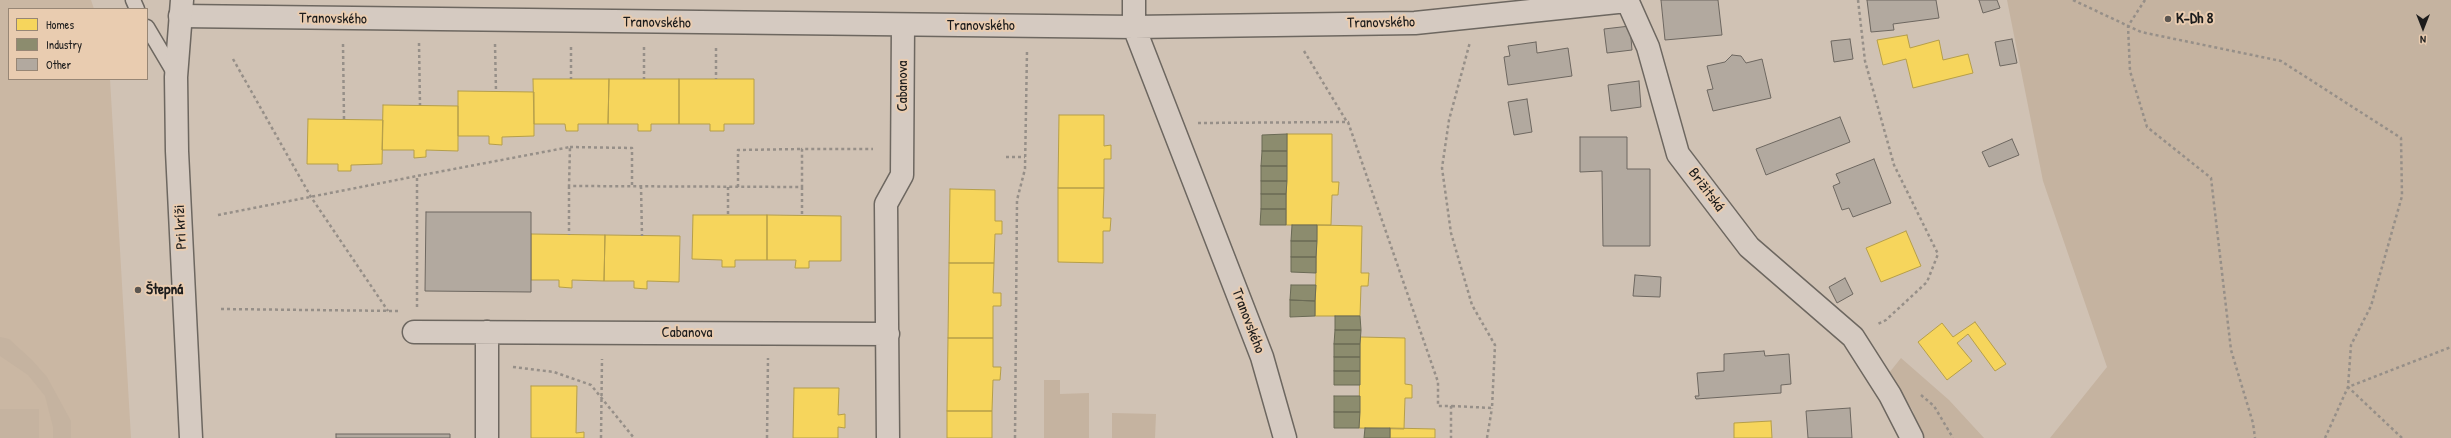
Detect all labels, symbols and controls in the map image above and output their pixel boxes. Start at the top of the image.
legend [8,8,148,80]
north arrow [2403,8,2443,48]
street label: Tranovského [299,9,367,29]
place label: K-Dh 8 [2176,10,2213,28]
street label: Tranovského [623,13,691,33]
street label: Tranovského [1347,13,1415,33]
marker: K-Dh 8 [2163,14,2173,24]
text: Homes [46,16,74,33]
street label: Tranovského [947,17,1015,35]
text: N [2420,33,2426,47]
text: Industry [46,36,82,53]
text: Other [46,56,71,73]
street label: Cabanova [894,61,912,111]
street label: Brižitská [1684,165,1728,215]
street label: Pri kríži [171,204,191,250]
place label: Štepná [146,281,183,299]
marker: Štepná [133,285,143,295]
street label: Tranovského [1227,286,1269,356]
street label: Cabanova [662,324,712,342]

